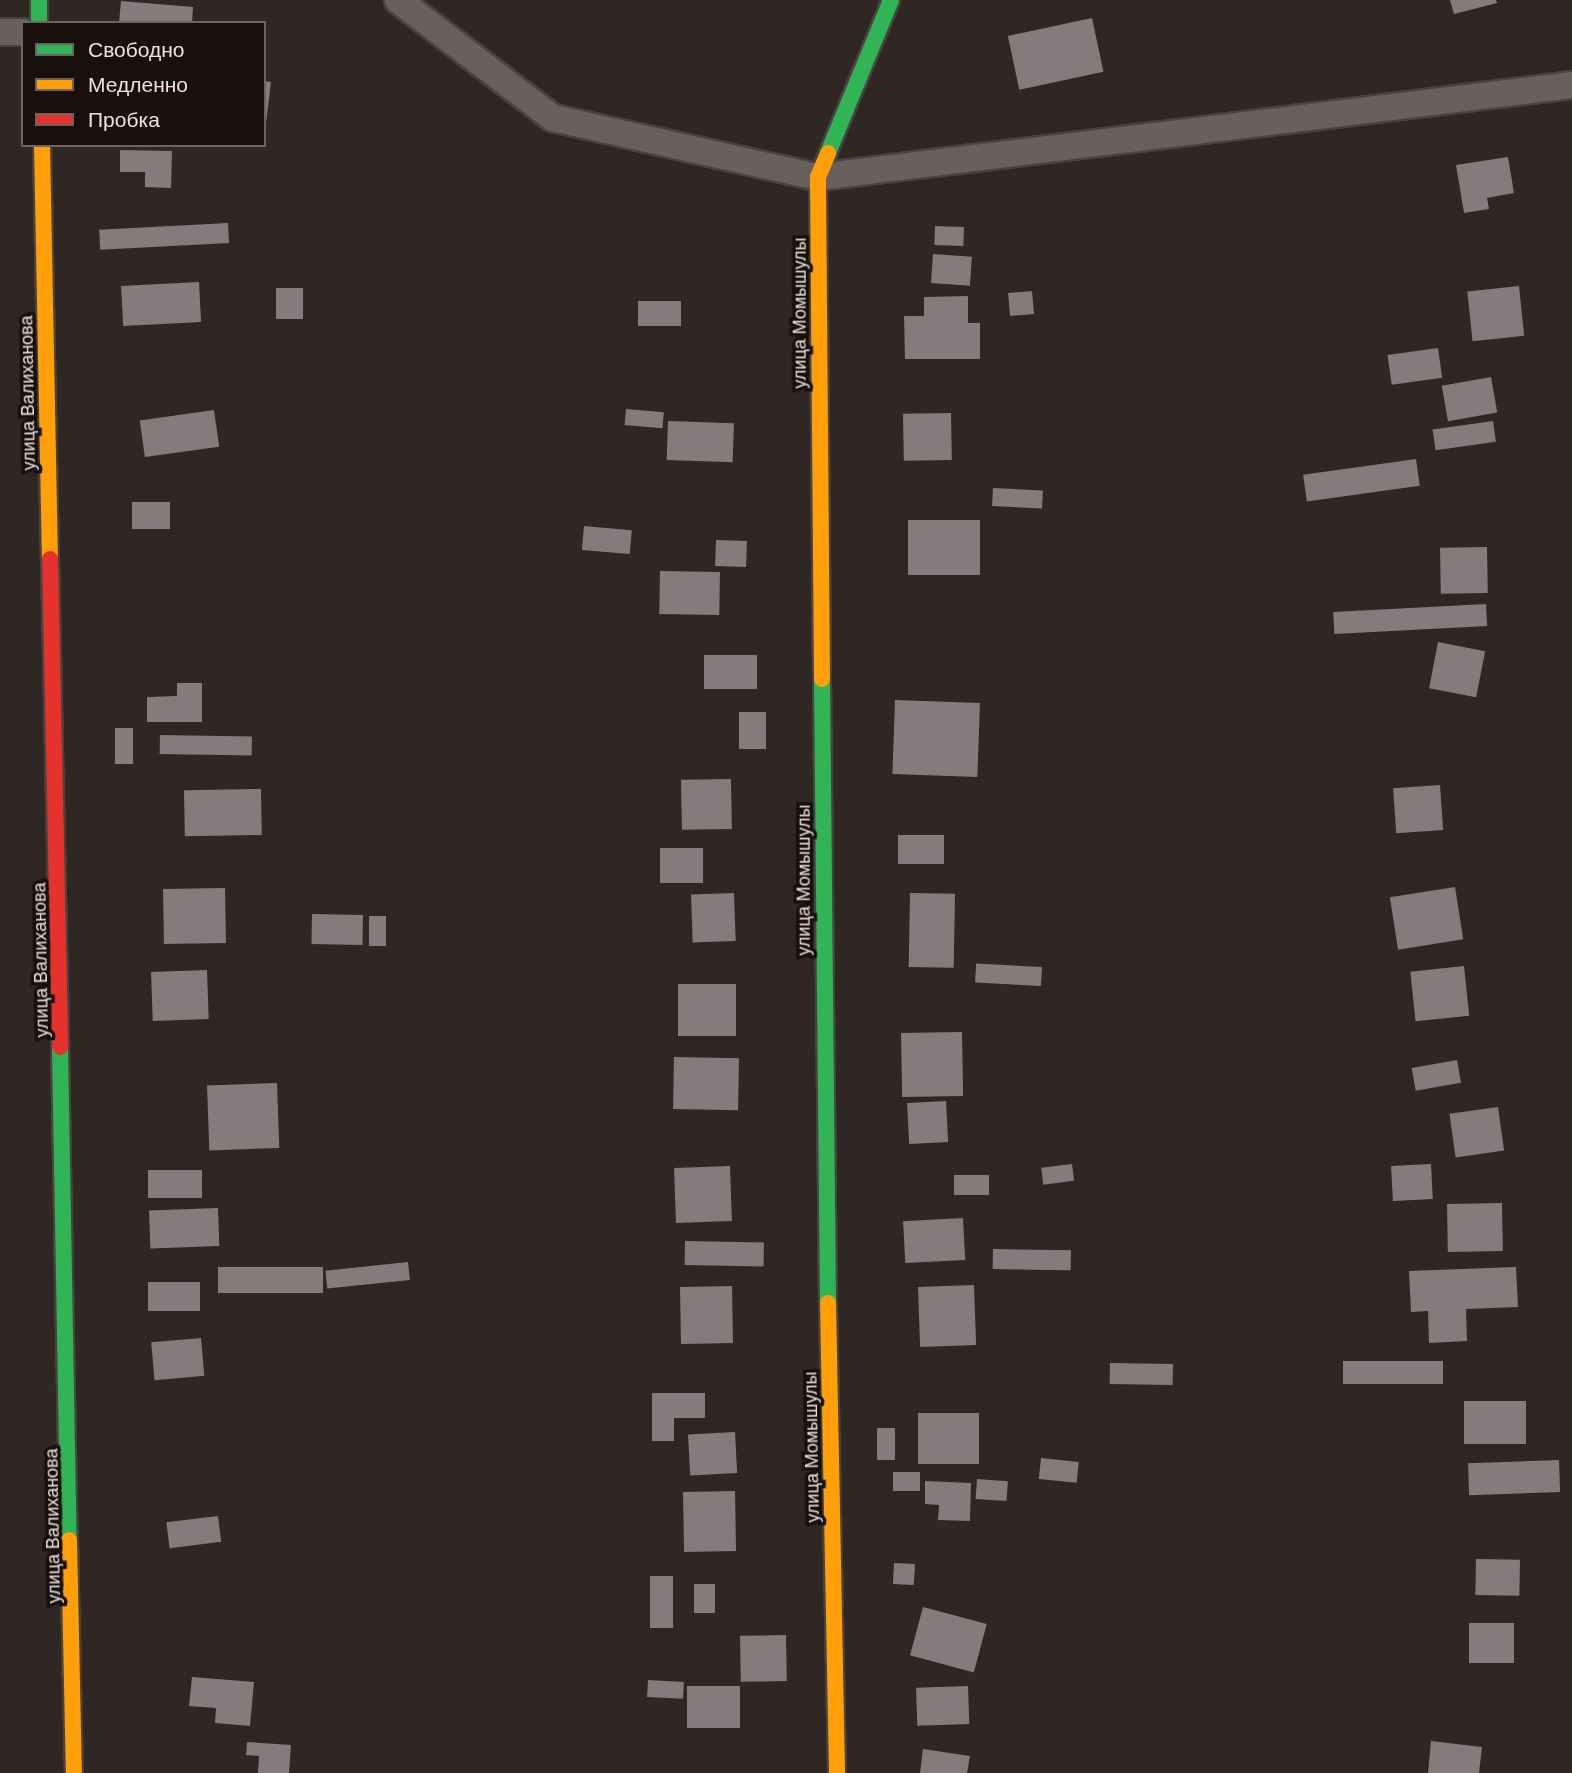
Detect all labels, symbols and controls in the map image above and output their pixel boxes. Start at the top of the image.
legend [21,21,266,147]
text: Свободно [88,36,185,64]
text: Медленно [88,71,188,99]
text: Пробка [88,106,160,134]
street label: улица Момышулы [789,237,811,389]
street label: улица Валиханова [16,315,40,471]
street label: улица Момышулы [793,804,815,956]
street label: улица Валиханова [29,882,53,1038]
street label: улица Момышулы [800,1371,824,1523]
street label: улица Валиханова [41,1448,65,1604]

